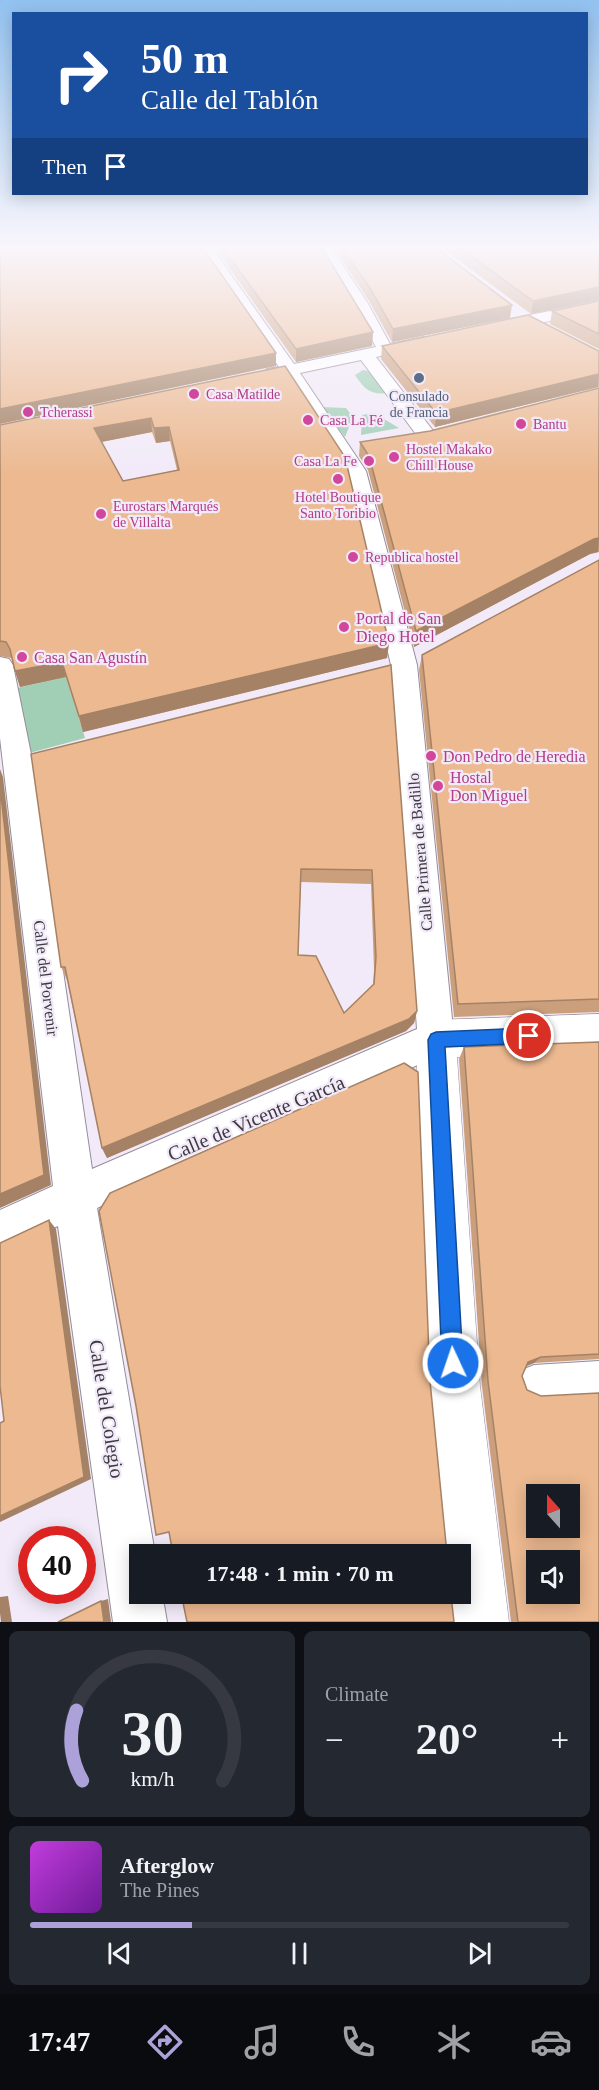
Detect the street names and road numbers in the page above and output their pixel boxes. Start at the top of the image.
street label: Calle Primera de Badillo [405,772,435,932]
street label: Calle del Porvenir [30,919,62,1037]
street label: Calle de Vicente García [164,1071,348,1165]
street label: Calle del Colegio [84,1338,129,1480]

